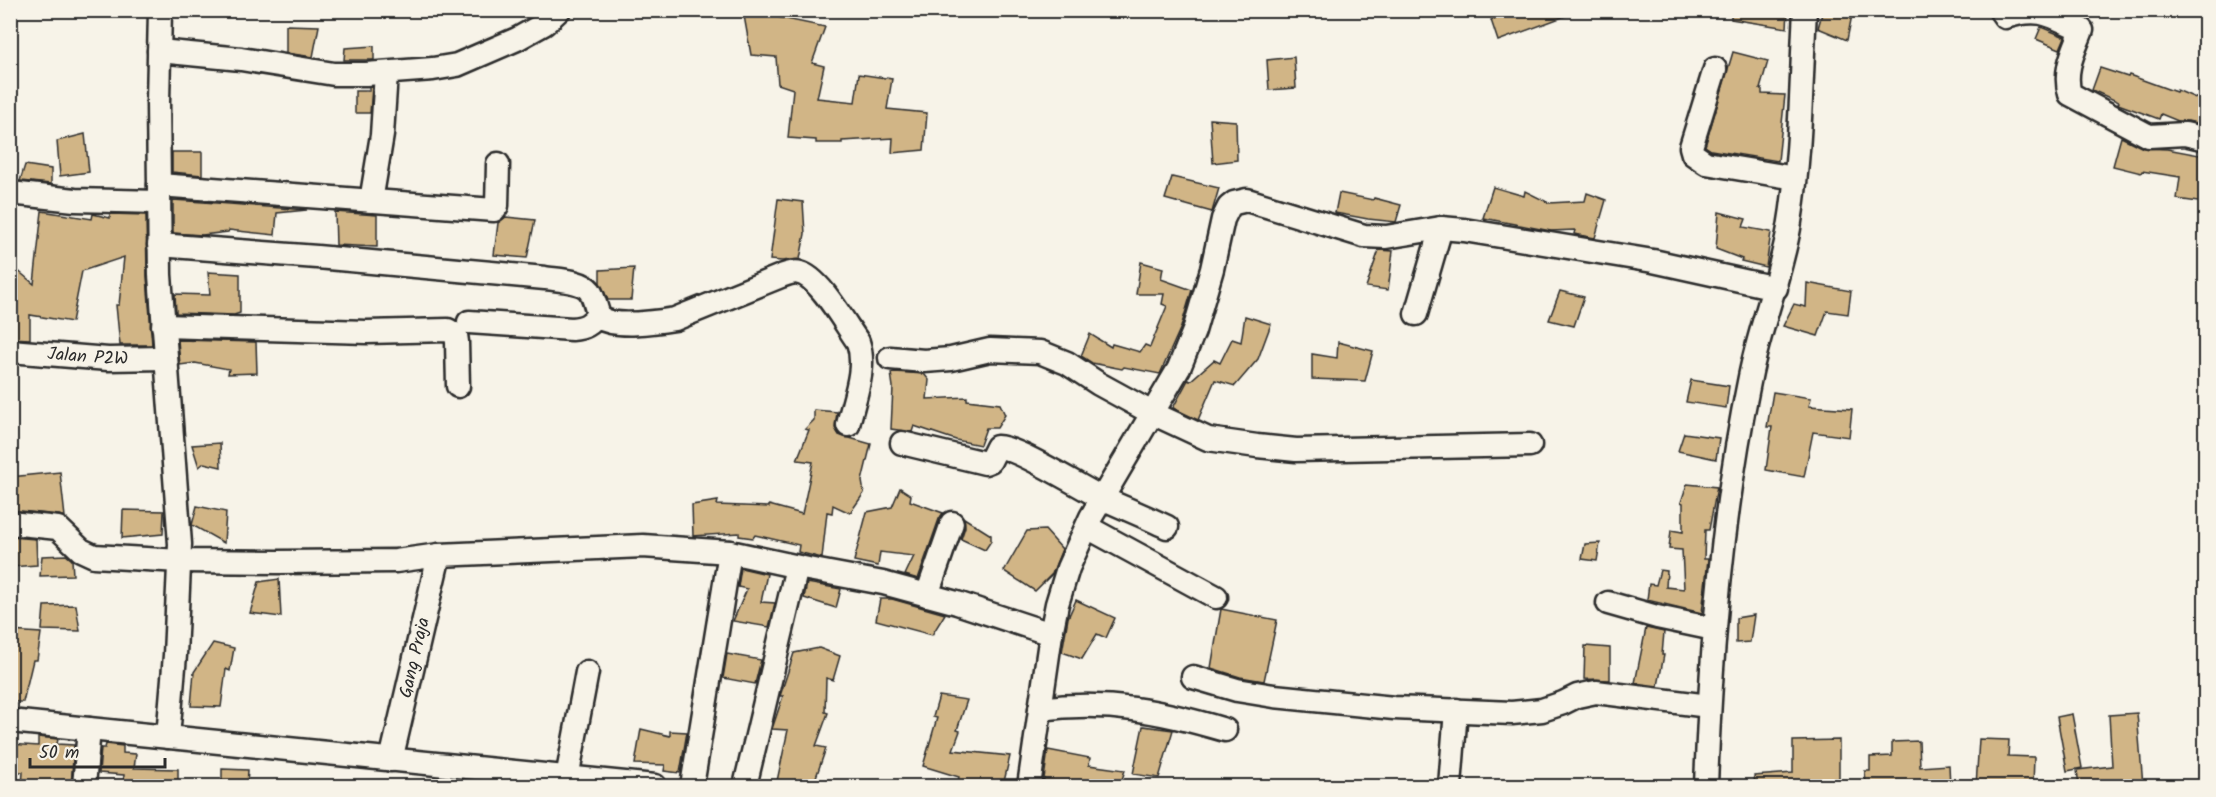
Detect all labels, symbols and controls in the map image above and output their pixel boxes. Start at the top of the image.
street label: Jalan P2W [46,340,128,374]
street label: Gang Praja [391,615,438,701]
scale bar [30,731,165,769]
text: 50 m [39,739,79,768]

